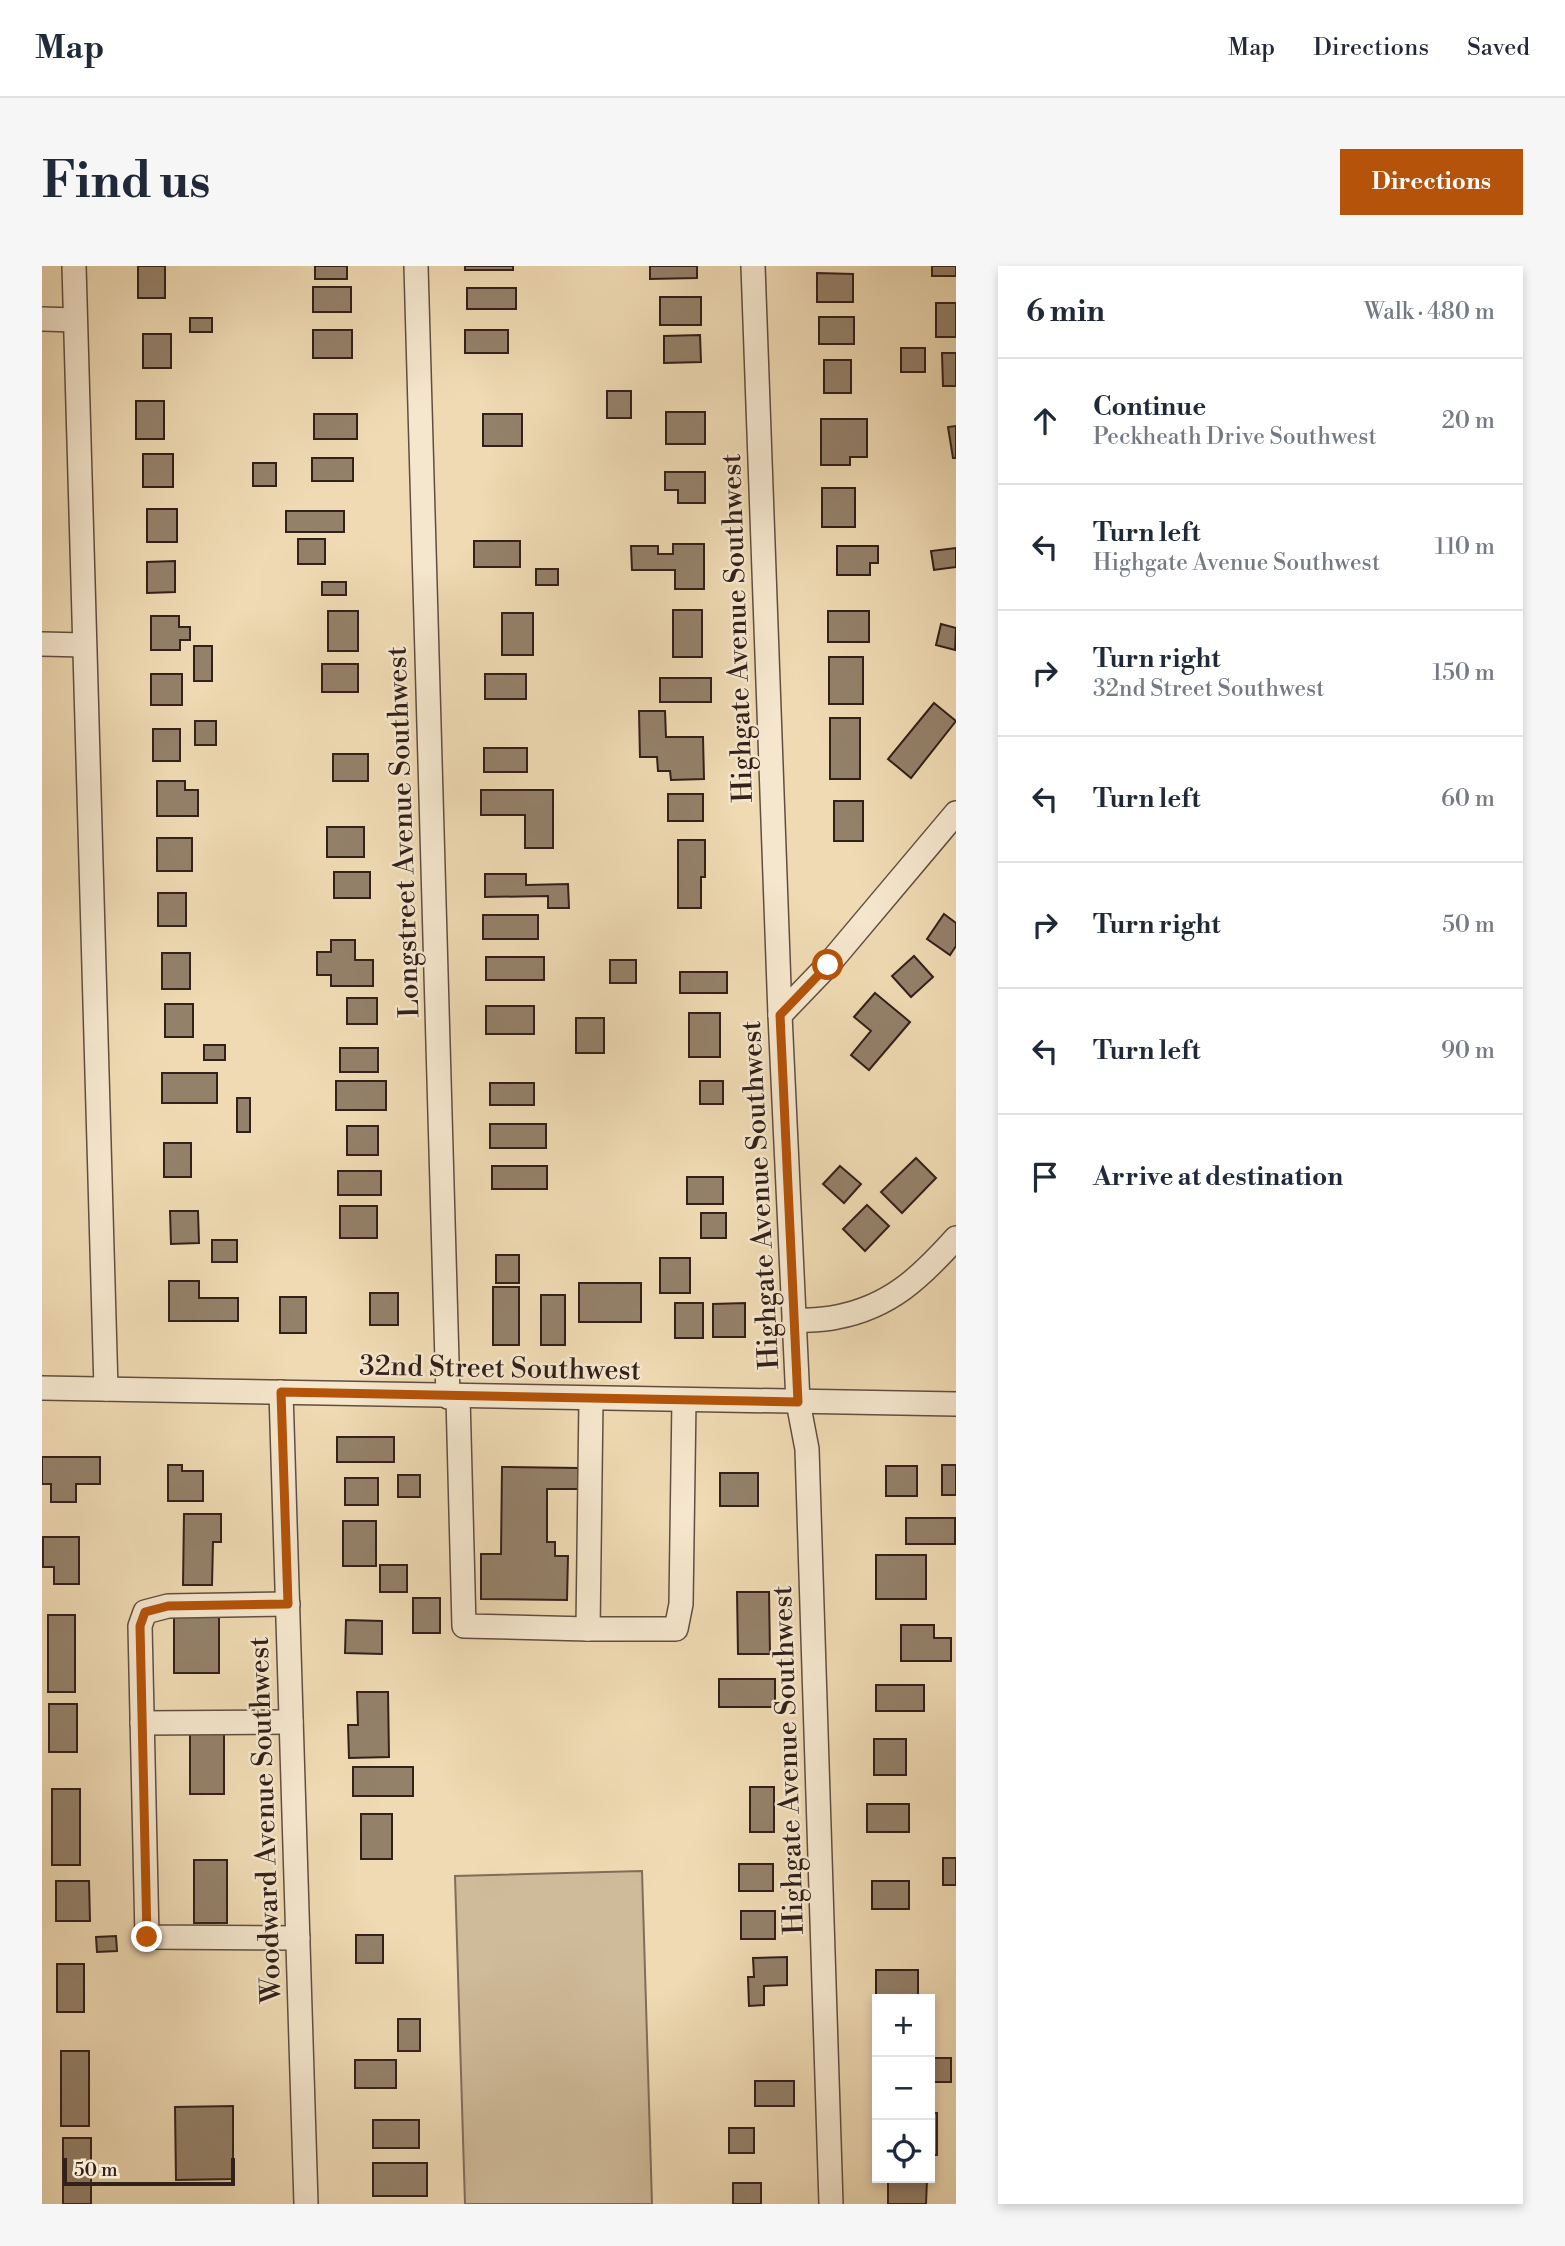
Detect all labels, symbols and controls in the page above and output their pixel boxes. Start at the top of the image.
text: Map [35,28,104,69]
text: Map [1228,33,1275,63]
text: Directions [1313,33,1429,63]
text: Saved [1467,33,1530,63]
button: Directions [1340,149,1523,215]
text: Find us [42,152,211,213]
text: 6 min [1026,293,1105,331]
text: Walk · 480 m [1364,298,1495,326]
text: Continue [1093,391,1206,423]
icon: ahead [1026,402,1064,440]
text: 20 m [1442,407,1495,435]
text: Peckheath Drive Southwest [1093,423,1377,451]
street label: Highgate Avenue Southwest [714,453,761,803]
text: Turn left [1093,517,1201,549]
icon: left [1026,528,1064,566]
text: 110 m [1435,533,1495,561]
text: Highgate Avenue Southwest [1093,549,1380,577]
text: Turn right [1093,643,1221,675]
street label: Longstreet Avenue Southwest [380,645,427,1018]
icon: right [1026,654,1064,692]
text: 150 m [1432,659,1495,687]
text: 32nd Street Southwest [1093,675,1325,703]
icon: left [1026,780,1064,818]
text: Turn left [1093,783,1201,815]
text: 60 m [1441,785,1495,813]
icon: right [1026,906,1064,944]
text: Turn right [1093,909,1221,941]
text: 50 m [1442,911,1495,939]
route start [812,949,843,980]
street label: Highgate Avenue Southwest [734,1019,787,1370]
icon: left [1026,1032,1064,1070]
text: Turn left [1093,1035,1201,1067]
text: 90 m [1441,1037,1495,1065]
icon: arrive [1026,1158,1064,1196]
text: Arrive at destination [1093,1161,1343,1193]
street label: 32nd Street Southwest [359,1349,641,1388]
street label: Highgate Avenue Southwest [765,1585,812,1935]
street label: Woodward Avenue Southwest [242,1636,289,2005]
route end [131,1921,162,1952]
map controls [872,1994,935,2183]
button: + [872,1994,935,2057]
button: − [872,2057,935,2120]
button: locate [872,2120,935,2183]
scale bar [63,2155,234,2187]
text: 50 m [74,2158,118,2182]

